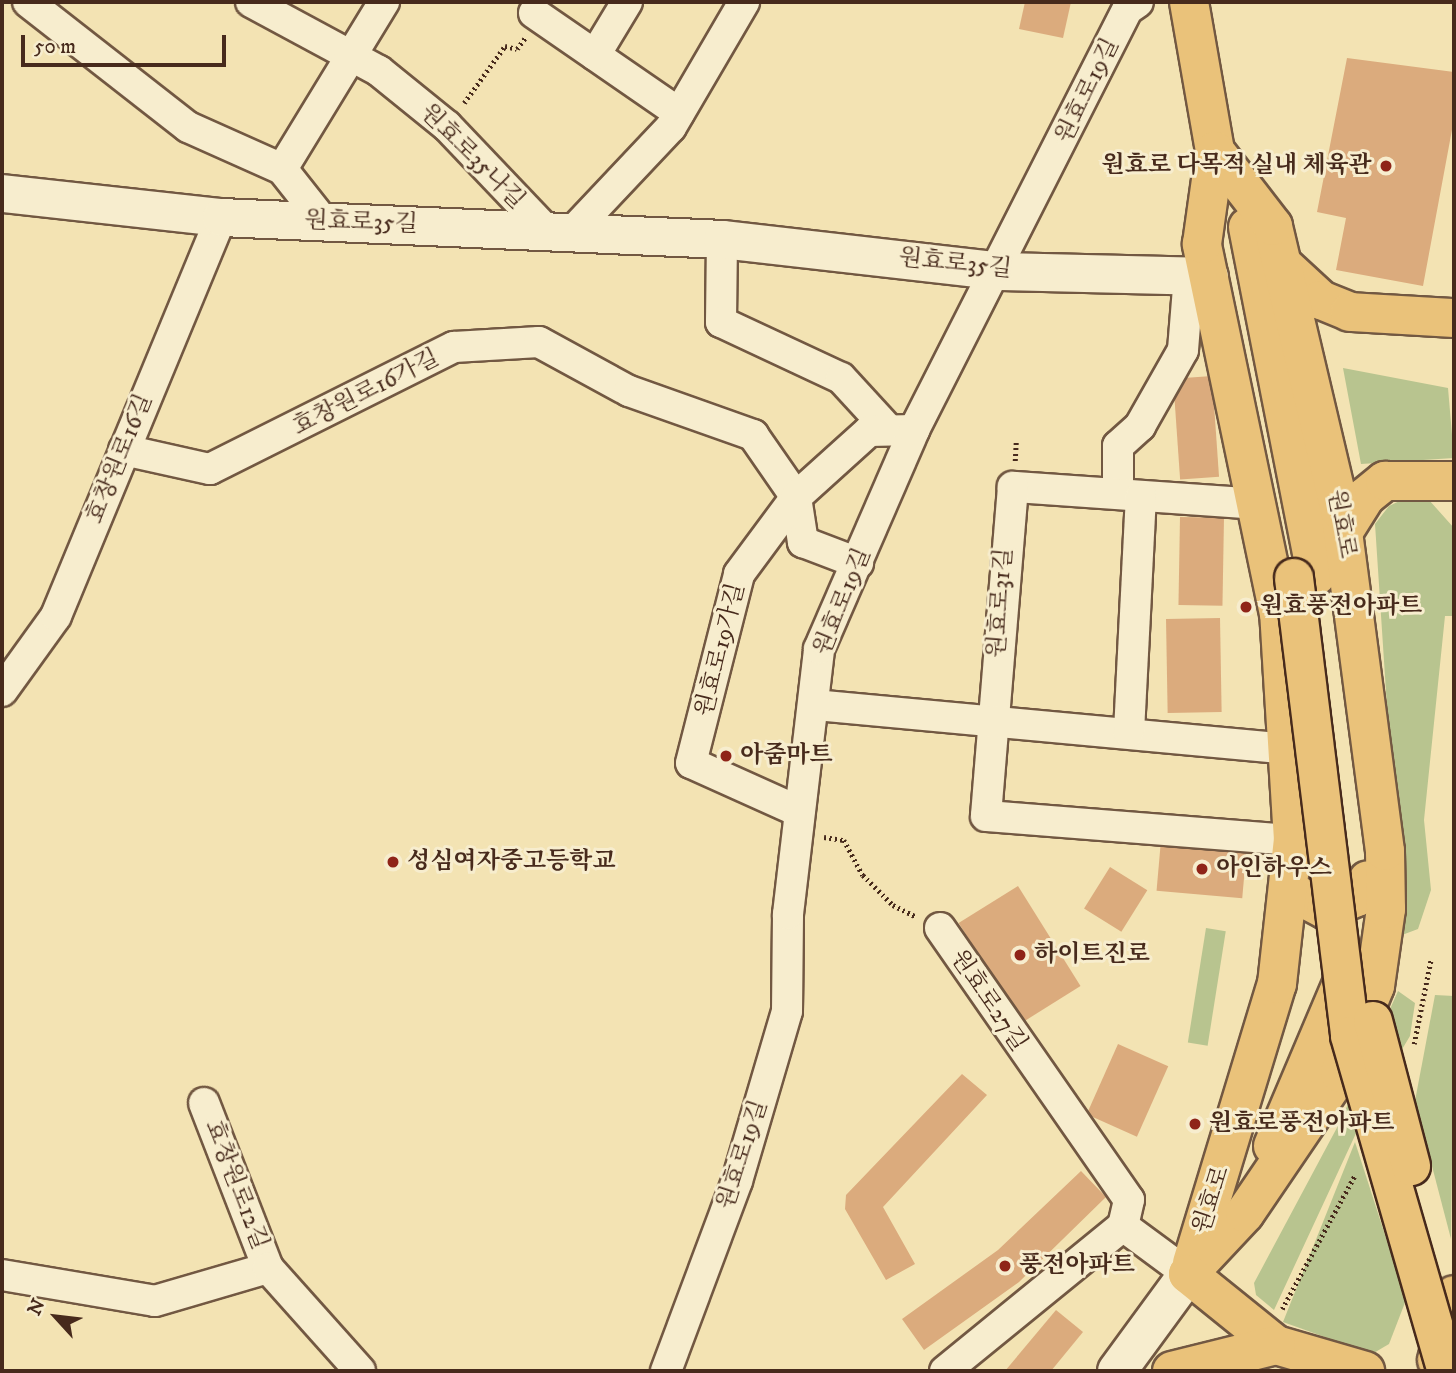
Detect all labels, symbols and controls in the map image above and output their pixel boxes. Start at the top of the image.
scale bar [24,21,229,65]
text: 50 m [34,34,76,60]
street label: 원효로19길 [1050,34,1126,148]
street label: 원효로35나길 [413,98,531,216]
place label: 원효로 다목적 실내 체육관 [1102,152,1372,180]
marker: 원효로 다목적 실내 체육관 [1378,158,1394,174]
street label: 원효로35길 [304,207,418,239]
street label: 원효로35길 [897,244,1013,284]
street label: 효창원로16가길 [288,344,444,442]
street label: 효창원로16길 [81,390,159,528]
street label: 원효로 [1321,487,1361,561]
street label: 원효로19길 [808,544,878,660]
street label: 원효로31길 [983,547,1019,659]
street label: 원효로19가길 [690,580,752,720]
place label: 원효풍전아파트 [1260,593,1422,621]
marker: 원효풍전아파트 [1238,599,1254,615]
place label: 아줌마트 [740,742,833,770]
marker: 아줌마트 [718,748,734,764]
place label: 성심여자중고등학교 [407,848,616,876]
marker: 성심여자중고등학교 [385,854,401,870]
place label: 아인하우스 [1216,855,1332,883]
marker: 아인하우스 [1194,861,1210,877]
place label: 하이트진로 [1034,941,1150,969]
street label: 원효로27길 [943,945,1033,1057]
marker: 하이트진로 [1012,947,1028,963]
street label: 원효로19길 [712,1097,774,1213]
place label: 원효로풍전아파트 [1209,1110,1394,1138]
street label: 효창원로12길 [198,1116,274,1254]
marker: 원효로풍전아파트 [1187,1116,1203,1132]
street label: 원효로 [1188,1162,1236,1238]
place label: 풍전아파트 [1019,1252,1135,1280]
marker: 풍전아파트 [997,1258,1013,1274]
north arrow [21,1282,91,1352]
text: N [23,1295,51,1319]

